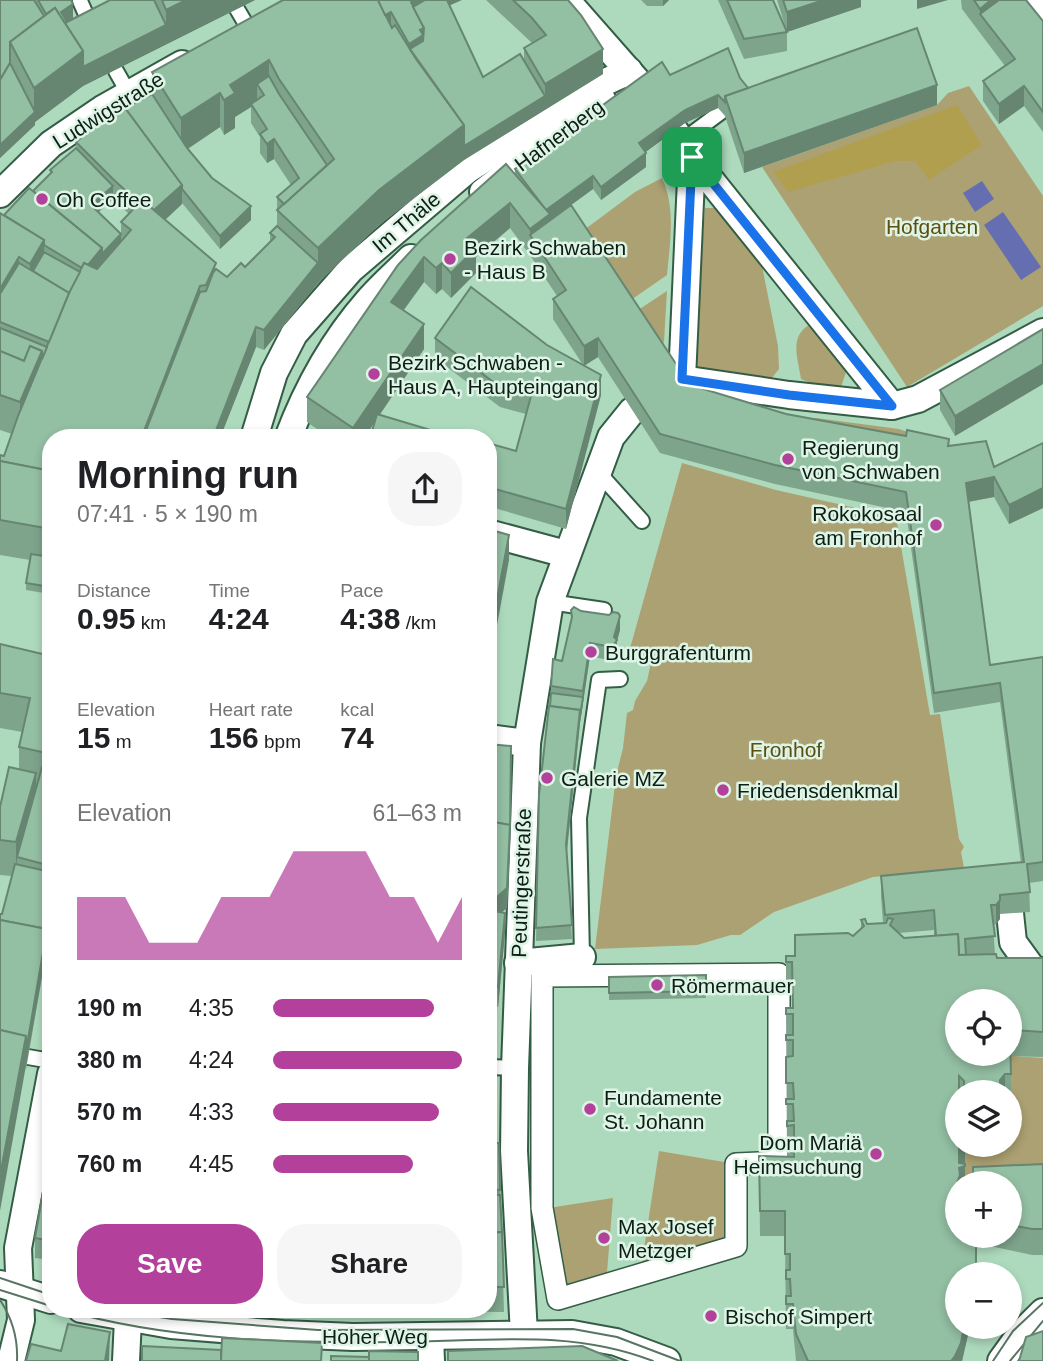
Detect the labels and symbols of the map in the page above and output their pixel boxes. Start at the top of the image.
street label: Ludwigstraße [48,67,168,153]
street label: Hafnerberg [510,94,608,176]
pin [662,127,722,187]
street label: Im Thäle [367,187,445,257]
place label: Oh Coffee [56,188,151,211]
marker: Oh Coffee [34,191,50,207]
park label: Hofgarten [886,215,978,238]
place label: Bezirk Schwaben - Haus B [464,236,626,283]
marker: Bezirk Schwaben - Haus B [442,251,458,267]
place label: Bezirk Schwaben - Haus A, Haupteingang [388,351,598,398]
marker: Bezirk Schwaben - Haus A, Haupteingang [366,366,382,382]
place label: Regierung von Schwaben [802,436,940,483]
marker: Regierung von Schwaben [780,451,796,467]
place label: Rokokosaal am Fronhof [812,502,922,549]
marker: Rokokosaal am Fronhof [928,517,944,533]
place label: Burggrafenturm [605,641,751,664]
marker: Burggrafenturm [583,644,599,660]
park label: Fronhof [750,738,822,761]
place label: Galerie MZ [561,767,665,790]
marker: Galerie MZ [539,770,555,786]
place label: Friedensdenkmal [737,779,898,802]
marker: Friedensdenkmal [715,782,731,798]
street label: Peutingerstraße [507,808,535,958]
place label: Römermauer [671,974,794,997]
marker: Römermauer [649,977,665,993]
place label: Fundamente St. Johann [604,1086,722,1133]
marker: Fundamente St. Johann [582,1101,598,1117]
place label: Dom Mariä Heimsuchung [734,1131,862,1178]
marker: Dom Mariä Heimsuchung [868,1146,884,1162]
place label: Max Josef Metzger [618,1215,714,1262]
marker: Max Josef Metzger [596,1230,612,1246]
place label: Bischof Simpert [725,1305,872,1328]
marker: Bischof Simpert [703,1308,719,1324]
street label: Hoher Weg [322,1325,428,1348]

